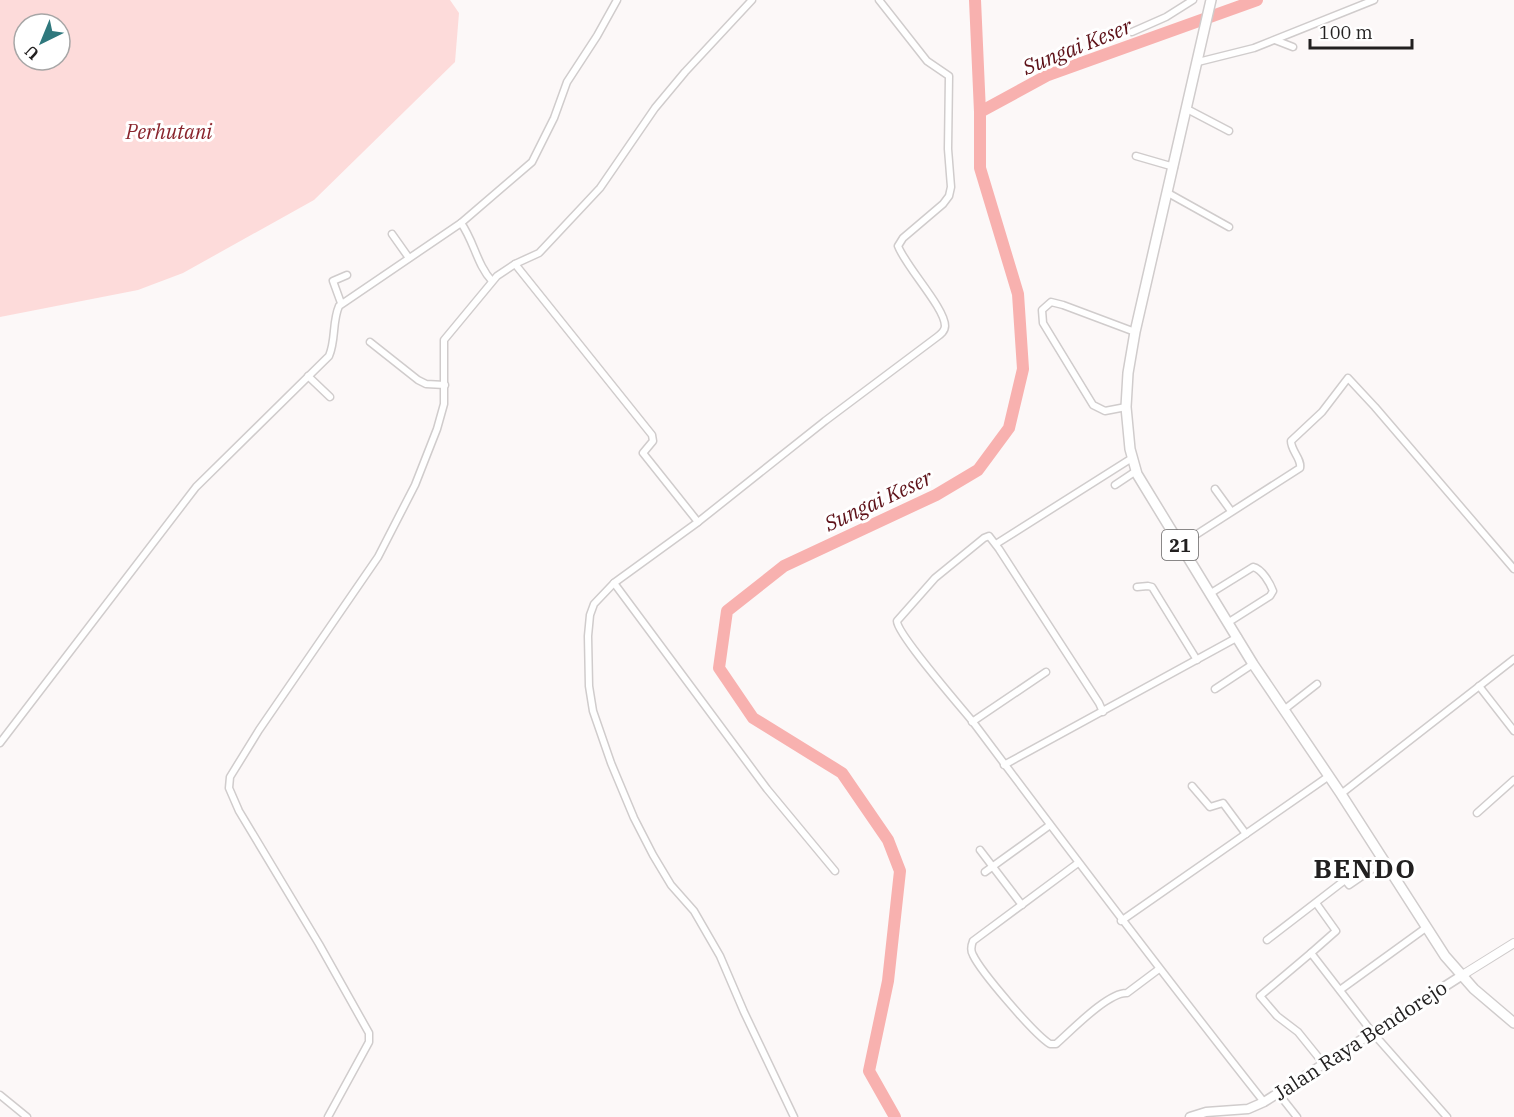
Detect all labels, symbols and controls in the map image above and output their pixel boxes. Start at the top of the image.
water label: Sungai Keser [1017,11,1137,81]
north arrow [12,12,72,72]
scale bar [1310,12,1412,50]
text: 100 m [1319,21,1373,44]
text: U [20,41,43,64]
park label: Perhutani [125,118,212,145]
water label: Sungai Keser [819,462,937,538]
road number: 21 [1162,530,1198,560]
district label: BENDO [1314,851,1416,885]
street label: Jalan Raya Bendorejo [1268,974,1452,1106]

